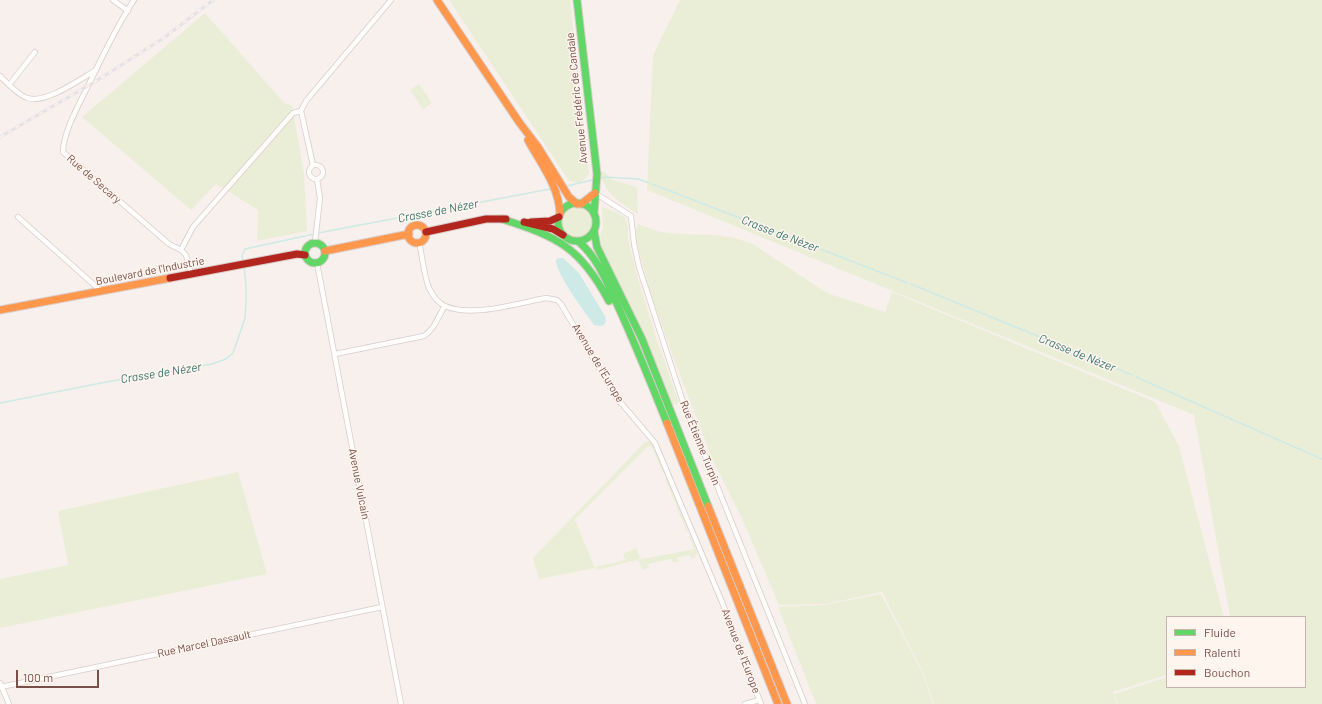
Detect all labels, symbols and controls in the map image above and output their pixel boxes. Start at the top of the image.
street label: Avenue Frédéric de Candale [564,32,590,164]
street label: Rue de Secary [64,152,124,206]
water label: Crasse de Nézer [397,196,479,226]
water label: Crasse de Nézer [739,213,821,255]
street label: Boulevard de l'Industrie [94,254,206,288]
street label: Avenue de l'Europe [569,321,627,405]
water label: Crasse de Nézer [1036,331,1118,375]
water label: Crasse de Nézer [120,360,202,386]
street label: Rue Étienne Turpin [677,399,723,487]
street label: Avenue Vulcain [346,447,372,521]
street label: Avenue de l'Europe [719,607,763,695]
legend [1166,616,1306,688]
text: Fluide [1204,625,1236,639]
street label: Rue Marcel Dassault [156,628,252,660]
text: Ralenti [1204,645,1241,659]
scale bar [18,662,101,688]
text: Bouchon [1204,665,1250,679]
text: 100 m [23,670,53,684]

